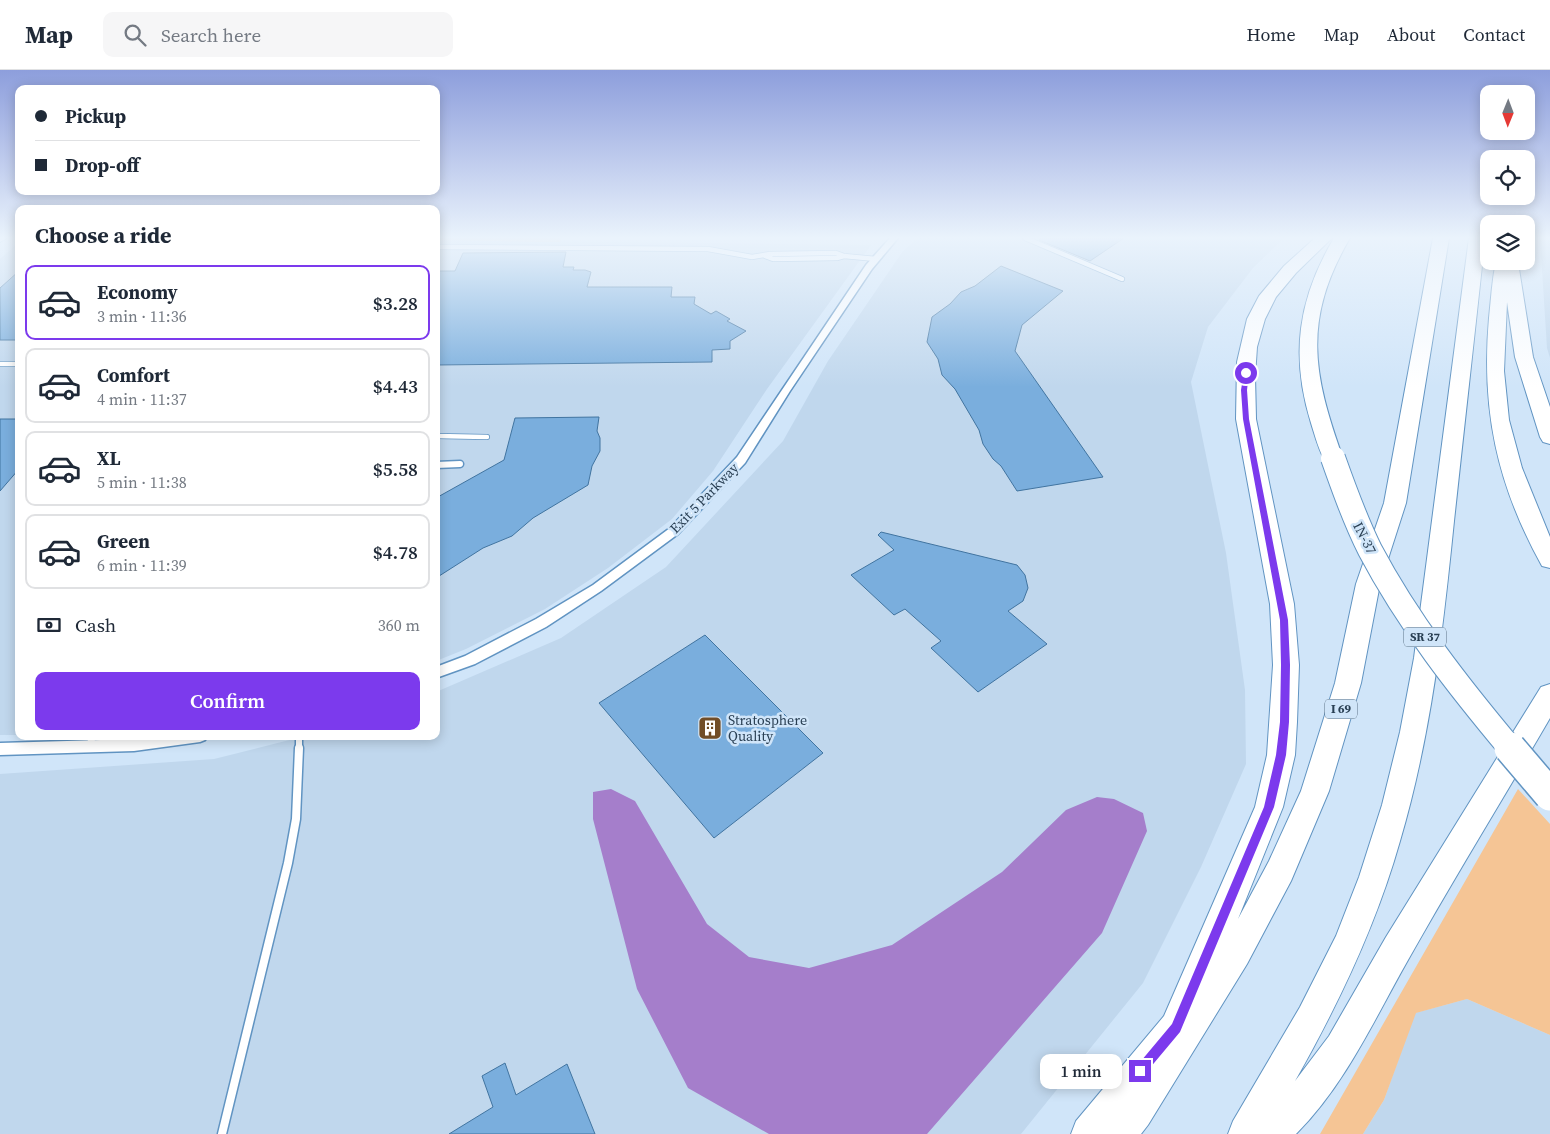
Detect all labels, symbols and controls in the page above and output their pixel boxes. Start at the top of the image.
search box [103,12,453,57]
text: Map [25,18,73,51]
icon: search [121,21,149,49]
text: Search here [161,22,261,48]
text: Home [1247,22,1296,47]
text: Map [1324,22,1359,47]
text: About [1387,22,1435,47]
text: Contact [1463,22,1525,47]
north arrow [1480,85,1535,140]
map controls [1480,85,1535,270]
text: Pickup [65,103,126,129]
button: locate [1480,150,1535,205]
text: Drop-off [65,152,139,178]
button: layers [1480,215,1535,270]
text: Choose a ride [35,220,172,250]
text: Economy [97,279,178,305]
icon: car [37,280,82,325]
text: $3.28 [373,290,418,316]
text: 3 min · 11:36 [97,305,187,327]
text: Comfort [97,362,170,388]
route start [1235,362,1257,384]
icon: car [37,363,82,408]
text: $4.43 [373,373,418,399]
text: 4 min · 11:37 [97,388,187,410]
text: XL [97,445,120,471]
icon: car [37,446,82,491]
text: $5.58 [373,456,418,482]
street label: Exit 5 Parkway [665,458,744,538]
text: 5 min · 11:38 [97,471,187,493]
street label: IN-37 [1348,518,1382,558]
text: Green [97,528,150,554]
icon: car [37,529,82,574]
text: $4.78 [373,539,418,565]
text: 6 min · 11:39 [97,554,187,576]
icon: cash [35,611,63,639]
text: Cash [75,612,116,638]
text: 360 m [378,614,420,636]
road number: SR 37 [1404,628,1446,646]
button: Confirm [35,672,420,730]
road number: I 69 [1325,700,1357,718]
place label: Stratosphere Quality [728,710,807,746]
building icon: Stratosphere Quality [697,715,723,741]
callout: 1 min [1040,1054,1122,1088]
text: 1 min [1060,1060,1102,1082]
route end [1129,1060,1151,1082]

